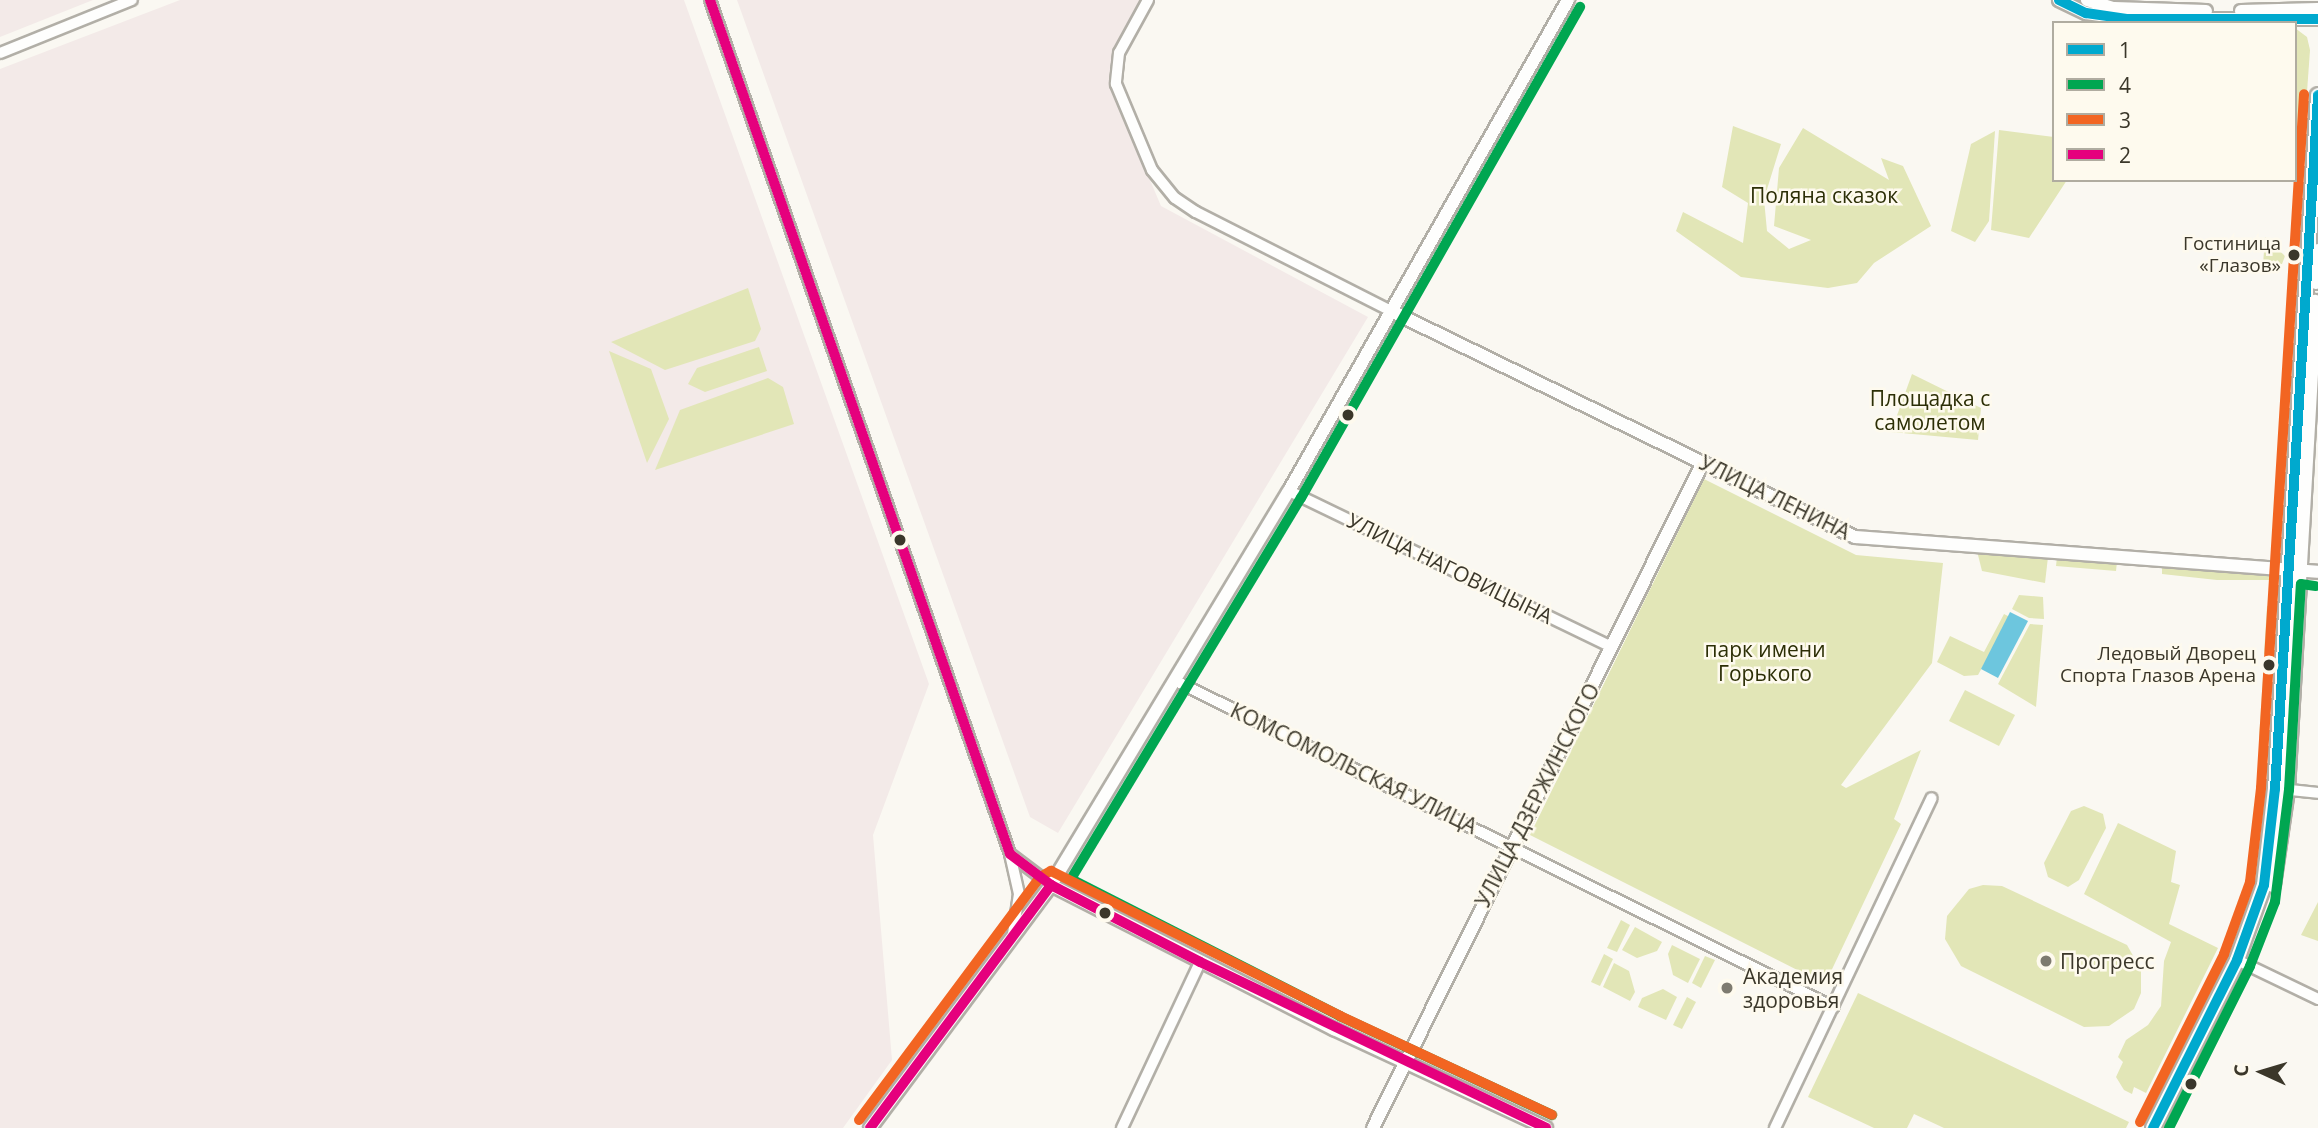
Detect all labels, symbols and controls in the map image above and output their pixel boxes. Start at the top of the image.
legend [2052,21,2297,182]
text: 1 [2119,36,2131,64]
text: 4 [2119,71,2131,99]
text: 3 [2119,106,2131,134]
text: 2 [2119,141,2131,169]
park label: Поляна сказок [1750,182,1898,208]
place label: Гостиница «Глазов» [2183,233,2281,277]
marker: Гостиница «Глазов» [2287,248,2301,262]
park label: Площадка с самолетом [1870,385,1990,435]
unlabelled marker [1341,408,1355,422]
street label: УЛИЦА ЛЕНИНА [1696,450,1854,544]
street label: УЛИЦА НАГОВИЦЫНА [1343,507,1557,629]
unlabelled marker [893,533,907,547]
park label: парк имени Горького [1704,636,1826,686]
place label: Ледовый Дворец Спорта Глазов Арена [2060,643,2256,687]
marker: Ледовый Дворец Спорта Глазов Арена [2262,658,2276,672]
street label: УЛИЦА ДЗЕРЖИНСКОГО [1470,679,1604,911]
street label: КОМСОМОЛЬСКАЯ УЛИЦА [1227,697,1481,839]
unlabelled marker [1098,906,1112,920]
place label: Прогресс [2060,948,2155,974]
marker: Прогресс [2038,953,2054,969]
place label: Академия здоровья [1743,963,1843,1013]
marker: Академия здоровья [1717,978,1737,998]
north arrow [2227,1037,2297,1107]
text: С [2228,1064,2254,1077]
unlabelled marker [2184,1077,2198,1091]

